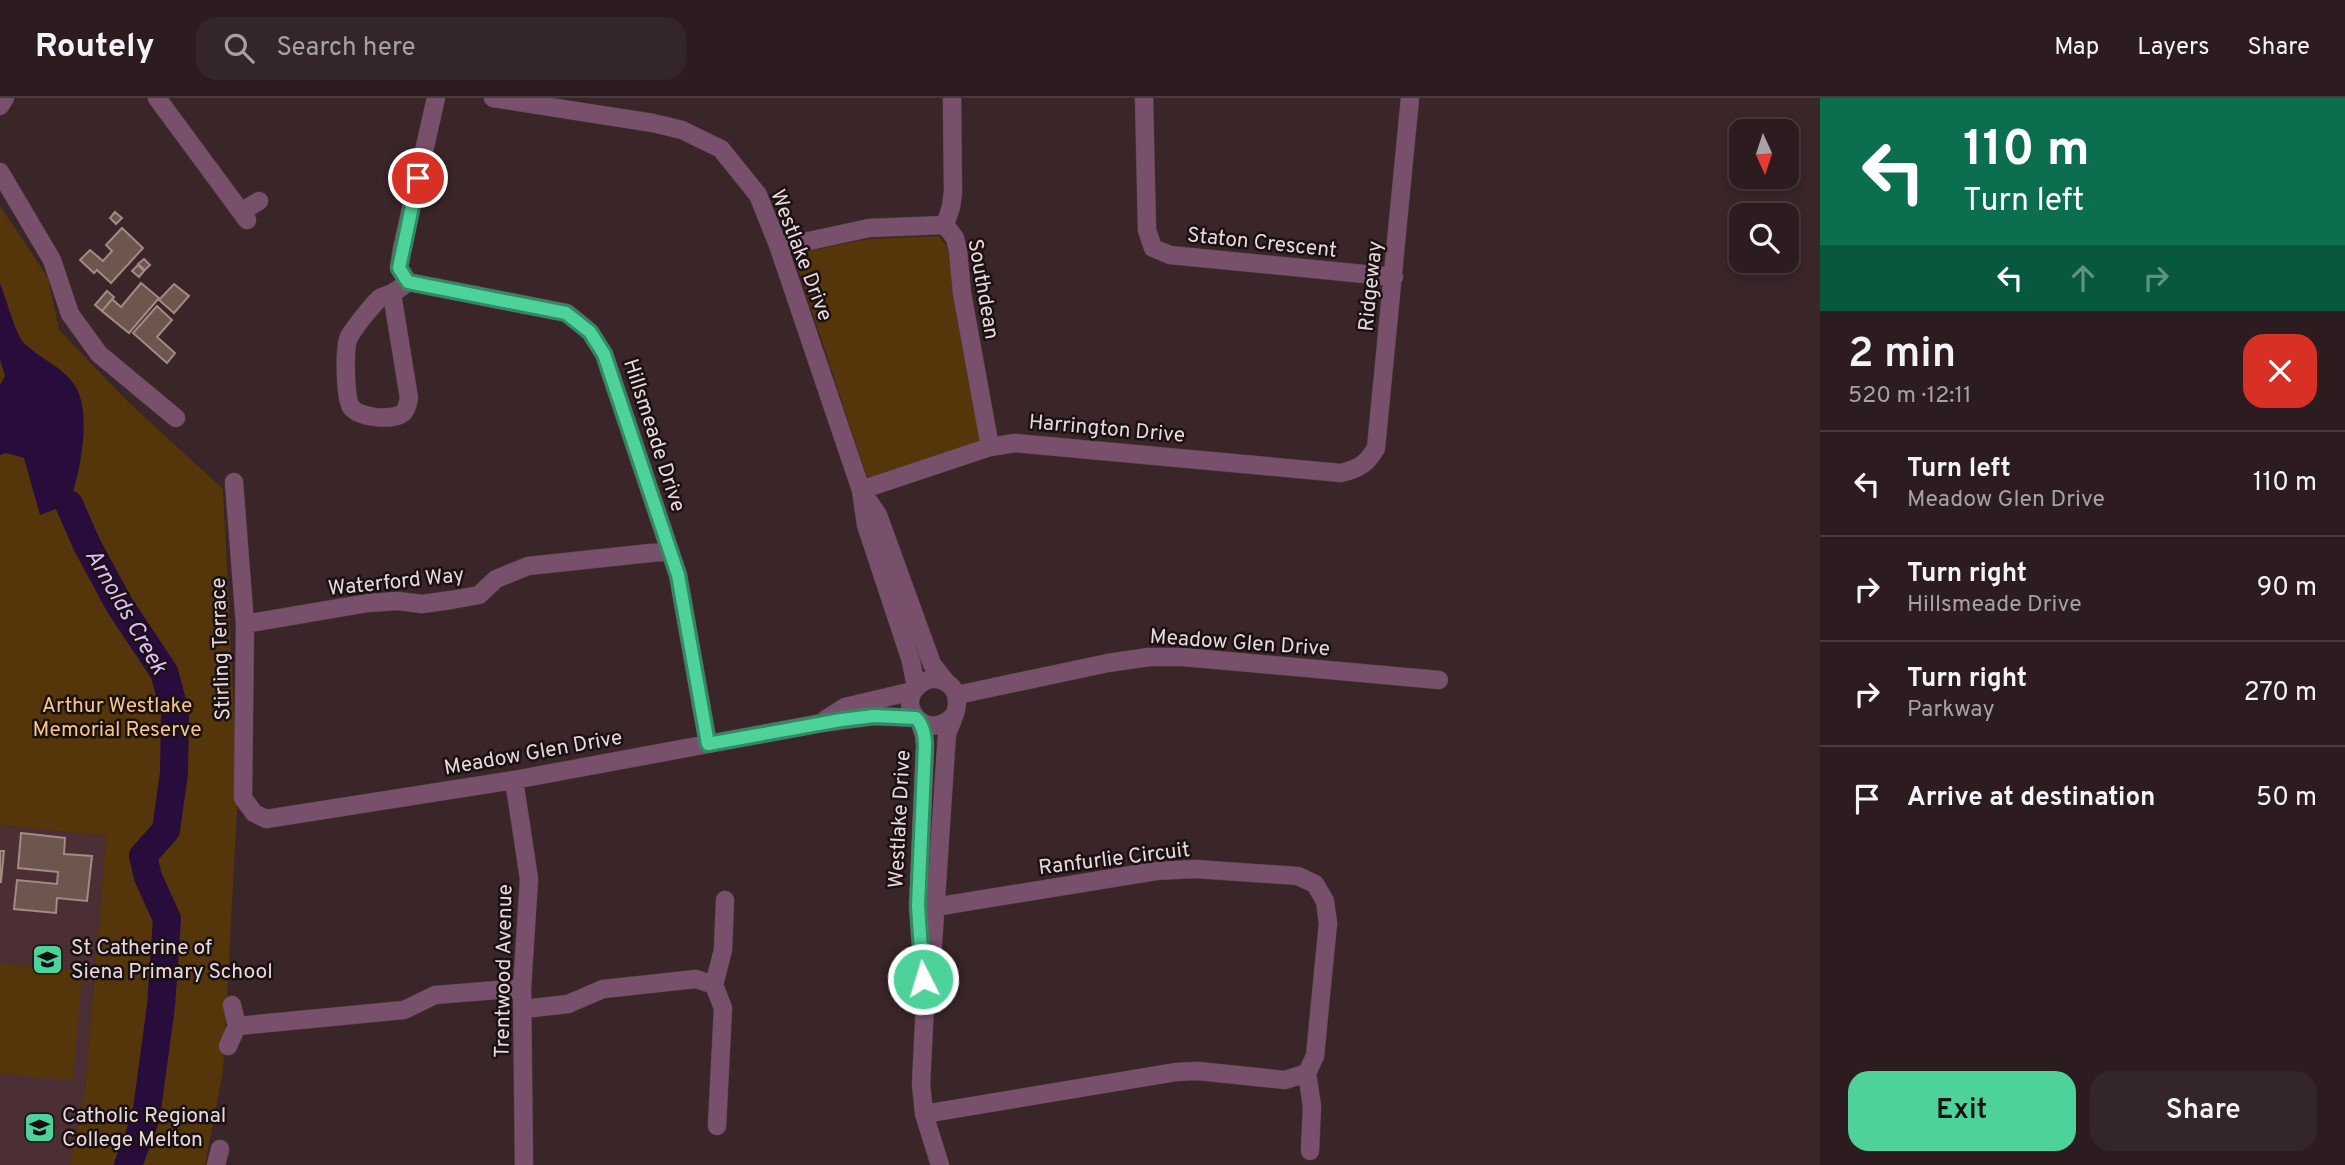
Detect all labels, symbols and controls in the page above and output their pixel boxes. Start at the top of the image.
search box [196,17,686,80]
text: Routely [35,27,154,69]
icon: search [220,29,258,67]
text: Search here [276,32,415,65]
text: Map [2054,33,2099,63]
text: Layers [2137,33,2209,63]
text: Share [2247,33,2310,63]
north arrow [1729,119,1799,189]
map controls [1729,119,1799,273]
text: 110 m [1963,121,2090,183]
icon: left [1848,126,1939,217]
pin [388,148,448,208]
icon: arrive [399,159,437,197]
text: Turn left [1963,182,2084,222]
street label: Westlake Drive [763,186,838,325]
button: search [1729,203,1799,273]
street label: Staton Crescent [1186,222,1338,265]
street label: Southdean [960,237,1005,342]
street label: Ridgeway [1353,240,1390,333]
icon: left [1991,259,2029,297]
icon: ahead [2064,259,2102,297]
icon: right [2137,259,2175,297]
text: 2 min [1848,329,1956,382]
button: close [2243,334,2317,408]
street label: Hillsmeade Drive [616,356,691,515]
text: 520 m · 12:11 [1848,382,1972,411]
street label: Harrington Drive [1028,409,1186,450]
text: Turn left [1907,453,2011,486]
icon: left [1848,465,1886,503]
text: 110 m [2253,467,2317,500]
text: Meadow Glen Drive [1907,486,2105,515]
water label: Arnolds Creek [77,544,173,681]
text: Turn right [1907,558,2027,591]
street label: Waterford Way [327,562,466,603]
icon: right [1848,570,1886,608]
text: 90 m [2257,572,2317,605]
street label: Stirling Terrace [206,577,237,721]
text: Hillsmeade Drive [1907,591,2082,620]
street label: Meadow Glen Drive [1149,624,1331,663]
text: Turn right [1907,663,2027,696]
icon: right [1848,675,1886,713]
text: 270 m [2244,677,2317,710]
park label: Arthur Westlake Memorial Reserve [32,693,202,744]
text: Parkway [1907,696,1995,725]
street label: Meadow Glen Drive [442,724,625,782]
street label: Westlake Drive [883,749,918,889]
icon: arrive [1848,780,1886,818]
text: Arrive at destination [1907,782,2155,815]
text: 50 m [2256,782,2317,815]
street label: Ranfurlie Circuit [1037,837,1191,882]
street label: Trentwood Avenue [489,884,520,1058]
place label: St Catherine of Siena Primary School [71,935,273,986]
school or university icon: St Catherine of Siena Primary School [31,942,65,976]
position arrow [886,942,960,1016]
button: Exit [1848,1071,2076,1151]
button: Share [2090,1071,2317,1151]
place label: Catholic Regional College Melton [62,1103,226,1154]
school or university icon: Catholic Regional College Melton [22,1110,56,1144]

